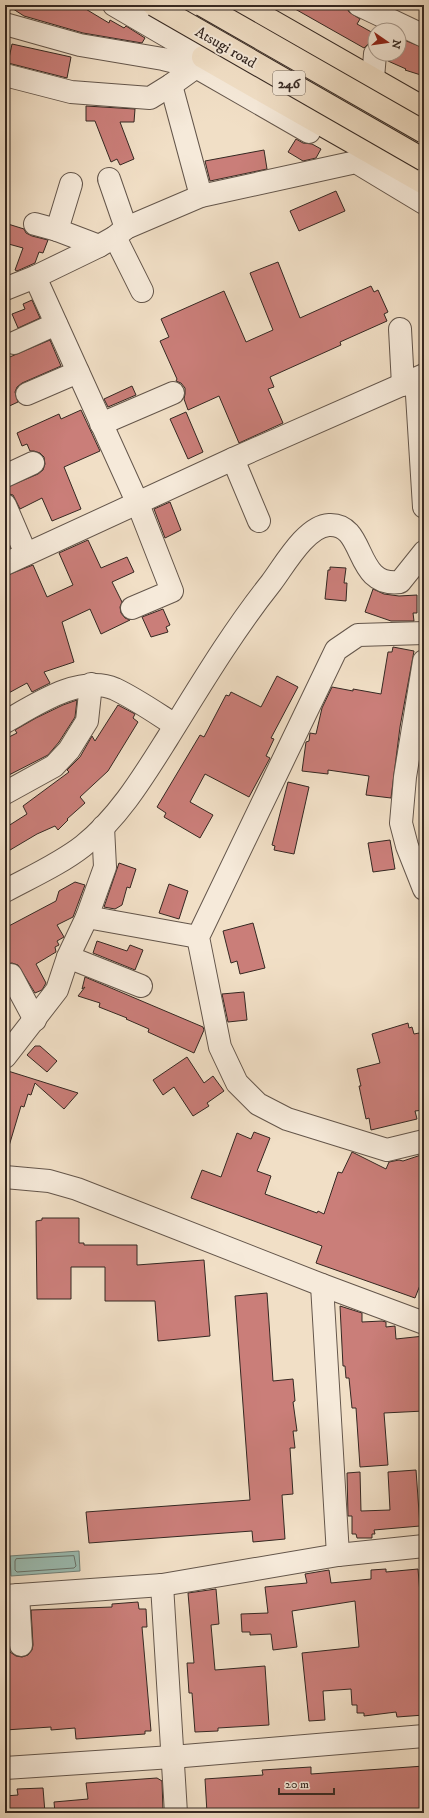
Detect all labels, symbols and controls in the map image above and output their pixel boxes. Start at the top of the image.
street label: Atsugi road [192,22,260,73]
north arrow [367,22,407,62]
text: N [388,38,404,50]
road number: 246 [273,71,305,95]
scale bar [279,1770,334,1796]
text: 20 m [285,1777,309,1792]

